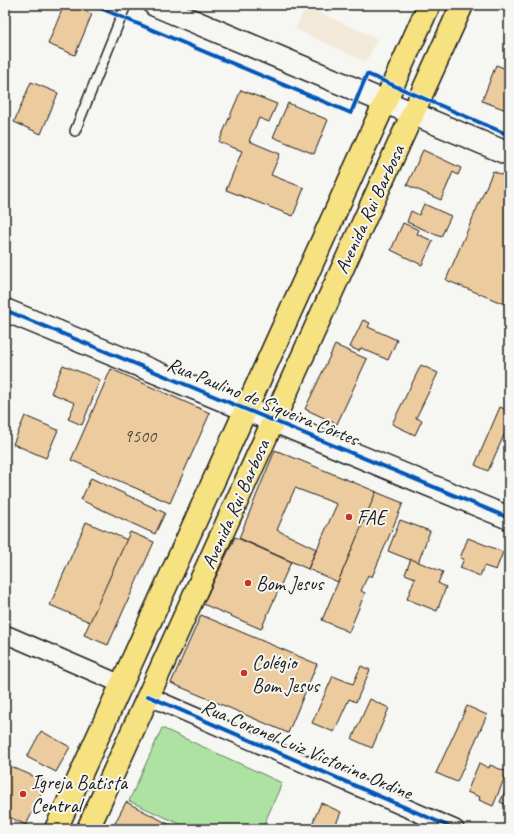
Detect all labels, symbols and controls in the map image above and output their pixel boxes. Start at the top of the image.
street label: Avenida Rui Barbosa [329,139,411,278]
street label: Rua Paulino de Siqueira Côrtes [163,352,364,452]
house number: 9500 [124,425,158,447]
street label: Avenida Rui Barbosa [196,434,276,573]
place label: FAE [357,505,389,530]
marker: FAE [344,512,354,522]
place label: Bom Jesus [256,571,325,596]
marker: Bom Jesus [243,578,253,588]
place label: Colégio Bom Jesus [252,650,321,698]
marker: Colégio Bom Jesus [239,668,249,678]
street label: Rua Coronel Luiz Victorino Ordine [198,694,417,806]
place label: Igreja Batista Central [31,770,129,818]
marker: Igreja Batista Central [18,789,28,799]

